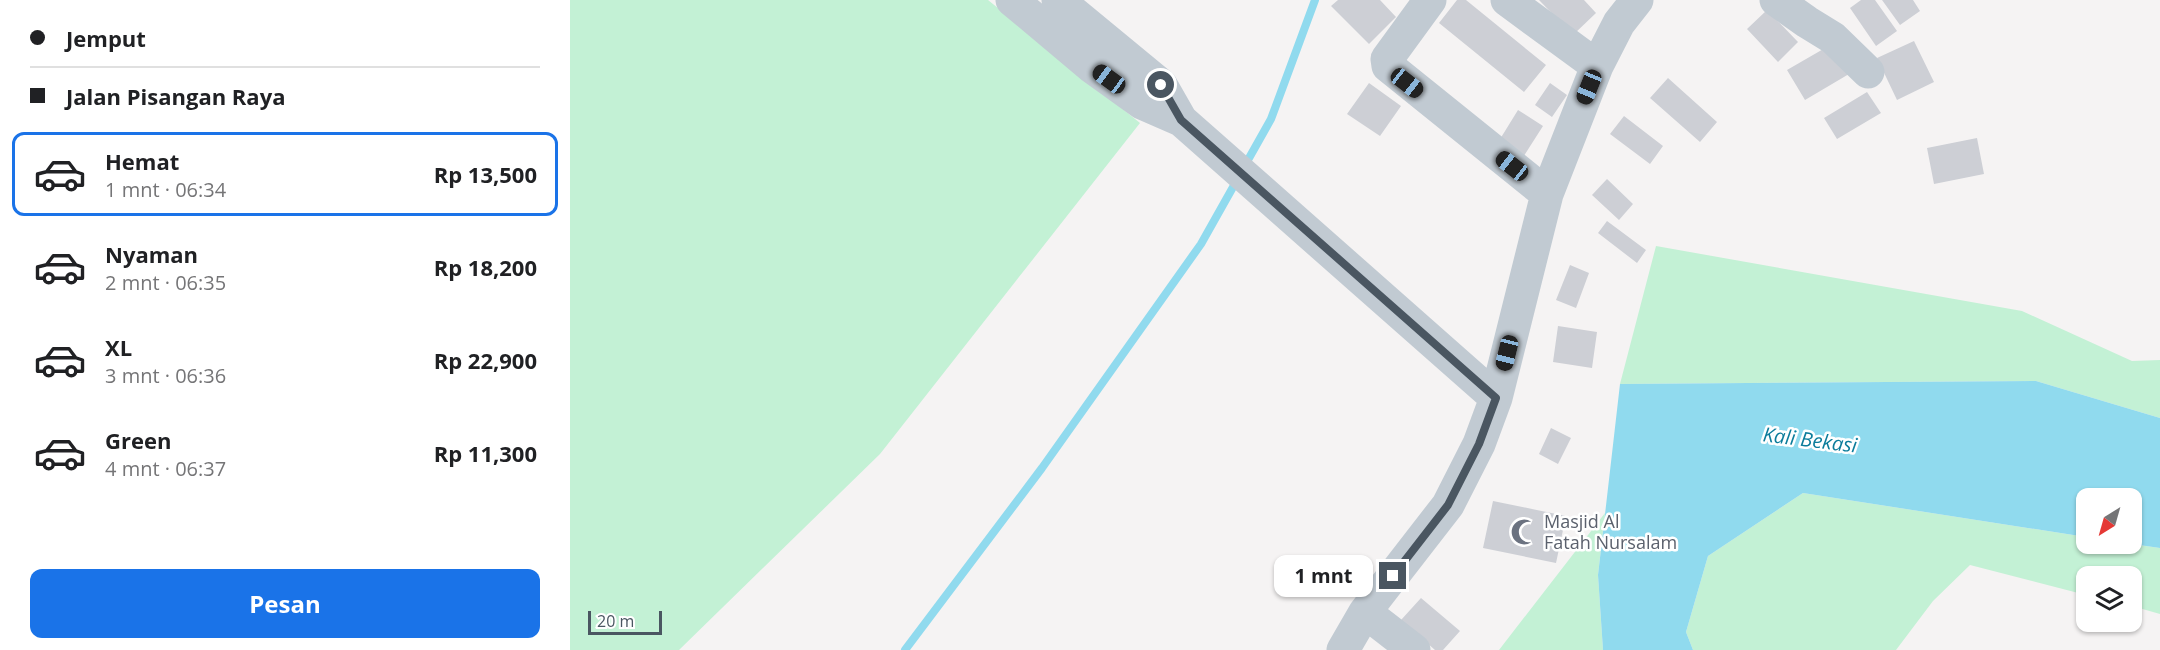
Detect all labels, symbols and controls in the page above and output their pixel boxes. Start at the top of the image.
text: Jemput [66,23,146,53]
car [1089,61,1129,97]
car [1387,65,1427,101]
car [1574,67,1604,107]
route start [1147,71,1174,98]
text: Jalan Pisangan Raya [66,81,285,111]
text: Hemat [105,146,179,176]
icon: car [33,147,87,201]
car [1492,148,1532,184]
text: Rp 13,500 [434,159,537,189]
text: 1 mnt · 06:34 [105,176,226,203]
text: Nyaman [105,239,198,269]
icon: car [33,240,87,294]
text: Rp 18,200 [434,252,537,282]
text: 2 mnt · 06:35 [105,269,226,296]
text: XL [105,332,132,362]
icon: car [33,333,87,387]
car [1494,333,1520,373]
text: Rp 22,900 [434,345,537,375]
text: 3 mnt · 06:36 [105,362,226,389]
water label: Kali Bekasi [1762,420,1860,459]
text: Green [105,425,171,455]
icon: car [33,426,87,480]
text: Rp 11,300 [434,438,537,468]
text: 4 mnt · 06:37 [105,455,226,482]
north arrow [2076,488,2142,554]
map controls [2076,488,2142,632]
place label: Masjid Al Fatah Nursalam [1544,509,1677,554]
mosque icon: Masjid Al Fatah Nursalam [1509,517,1539,547]
callout: 1 mnt [1273,555,1372,597]
text: 1 mnt [1294,562,1353,589]
route end [1379,562,1406,589]
button: layers [2076,566,2142,632]
button: Pesan [30,569,540,638]
scale bar [588,608,662,636]
text: 20 m [597,610,634,632]

